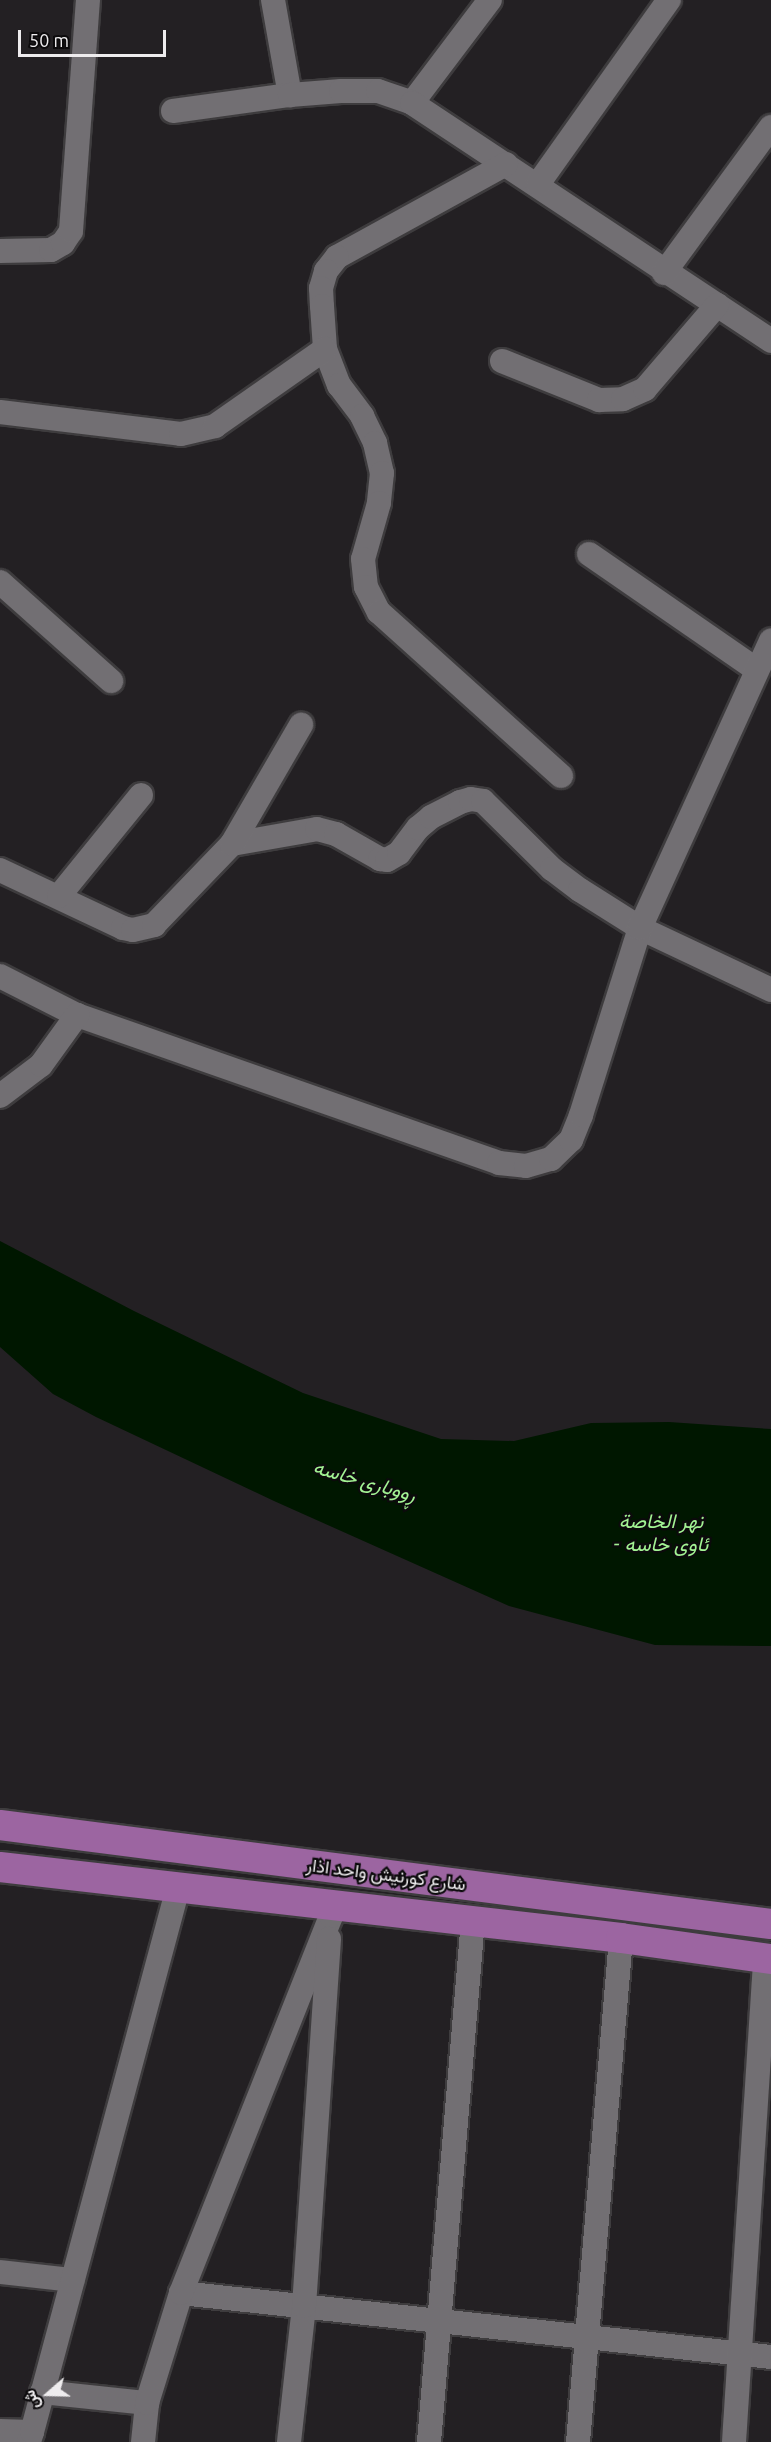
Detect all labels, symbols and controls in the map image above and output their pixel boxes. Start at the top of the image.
scale bar [21,18,170,56]
text: 50 m [29,30,69,50]
water label: ڕووباری خاسە [311,1454,419,1506]
water label: نهر الخاصة - ئاوی خاسە [614,1509,708,1556]
street label: شارع كورنيش واحد اذار [305,1854,467,1894]
north arrow [18,2364,78,2424]
text: ش [19,2388,43,2412]

